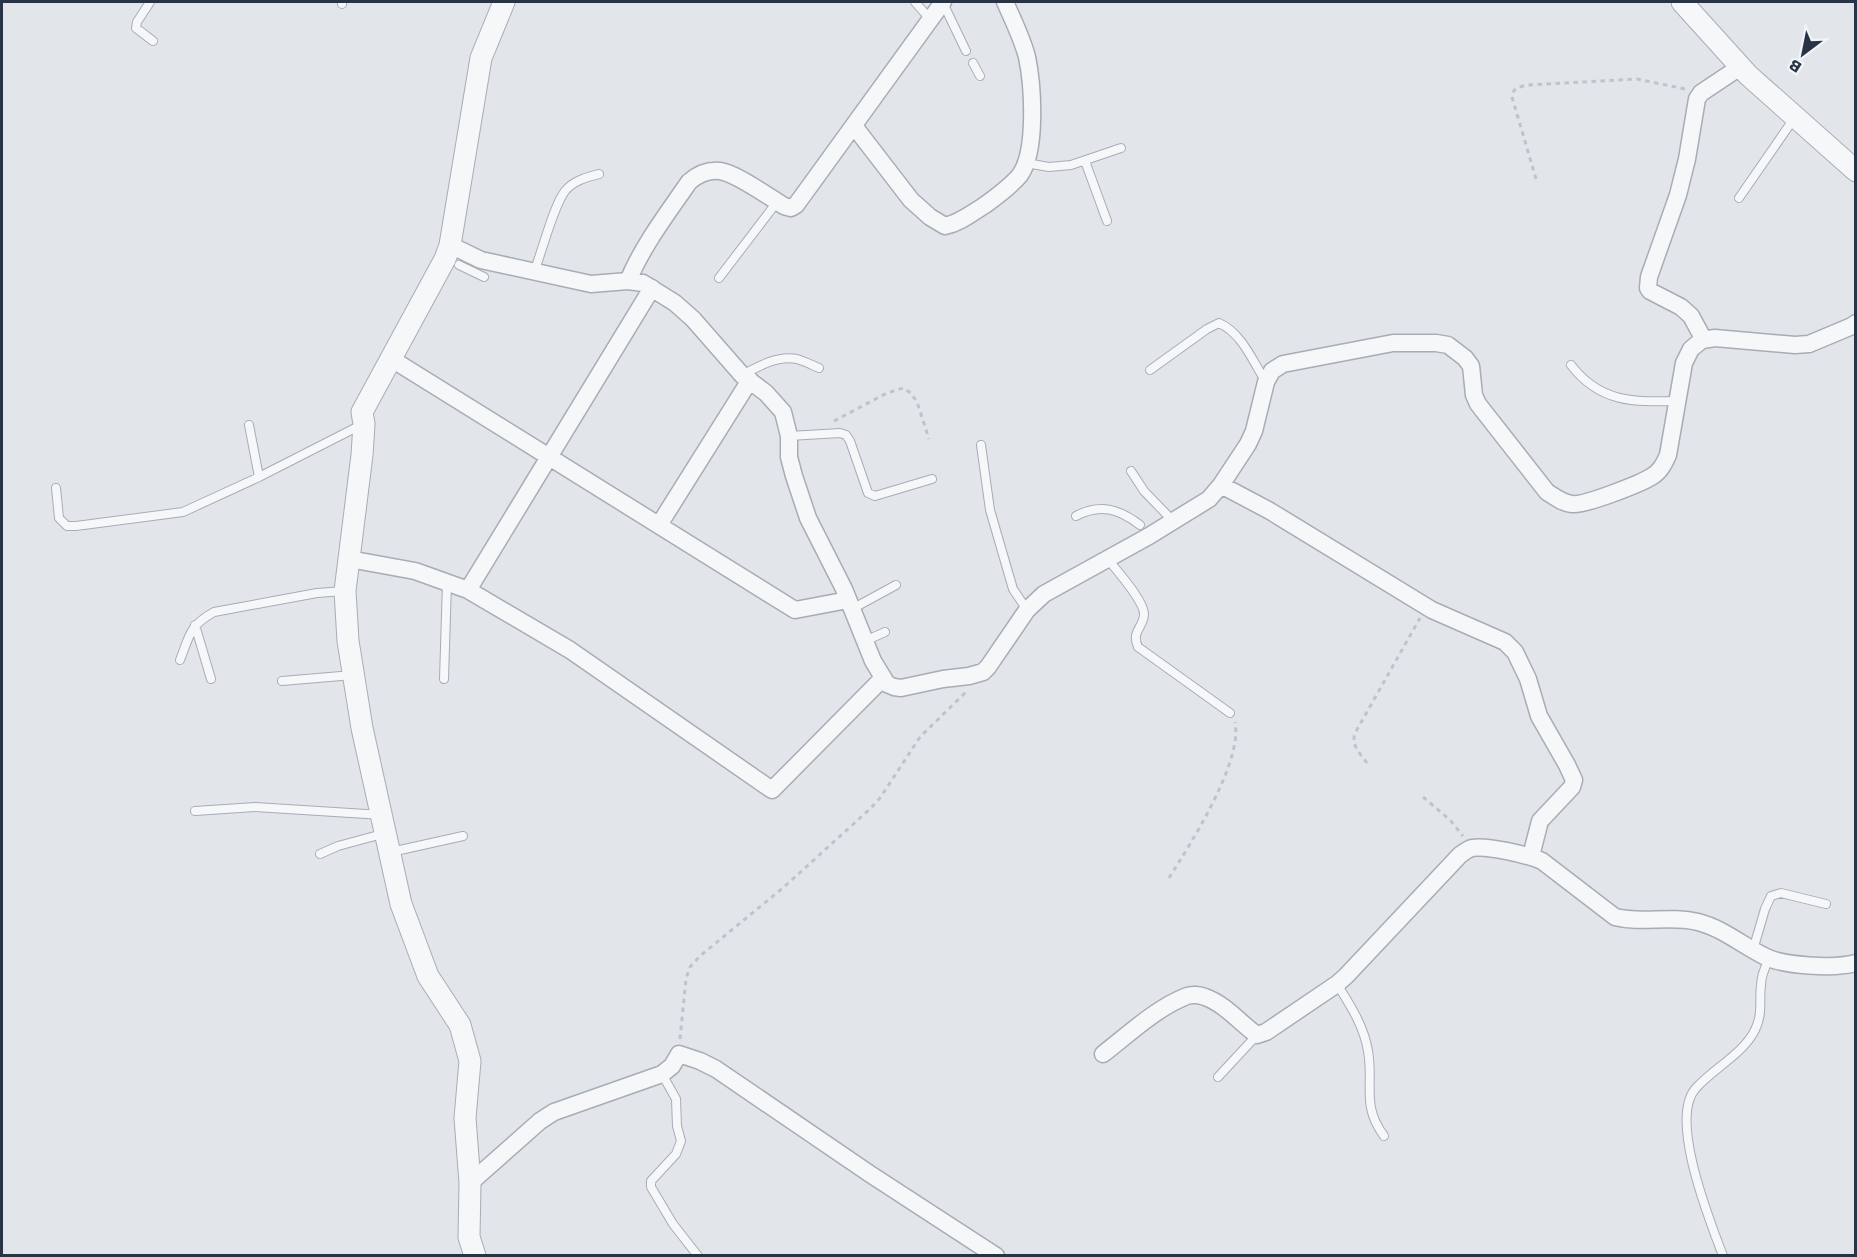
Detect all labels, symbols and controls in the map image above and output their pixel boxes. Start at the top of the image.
north arrow [1773,24,1833,84]
text: B [1786,55,1805,77]

